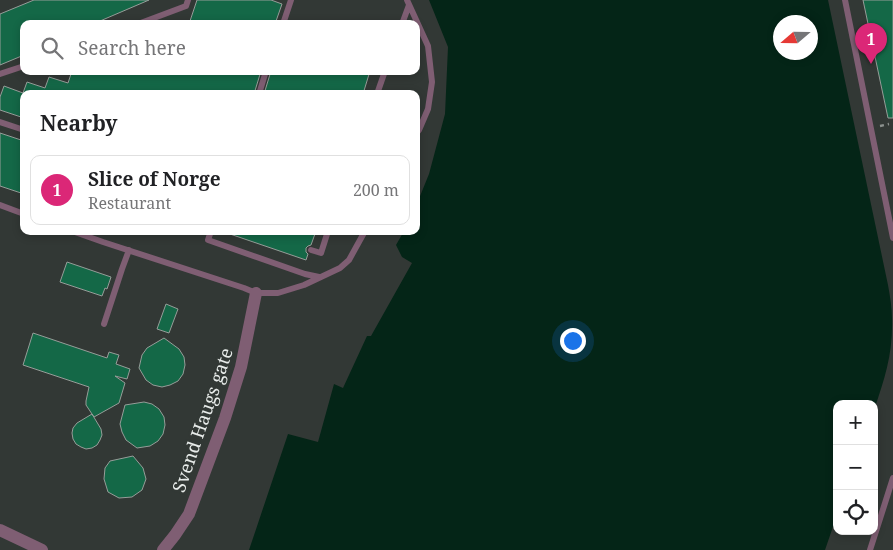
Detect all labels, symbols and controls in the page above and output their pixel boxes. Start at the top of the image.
north arrow [773,15,818,60]
search box [20,20,420,75]
pin: 1 [855,23,887,64]
icon: search [38,34,66,62]
text: Search here [78,35,186,61]
text: Nearby [40,109,118,137]
text: Slice of Norge [88,166,221,192]
text: 1 [52,179,62,201]
text: 200 m [353,179,399,201]
text: Restaurant [88,192,171,214]
your location [560,328,586,354]
street label: Svend Haugs gate [166,345,238,495]
map controls [833,400,878,535]
button: + [833,400,878,445]
button: − [833,445,878,490]
button: locate [833,490,878,535]

